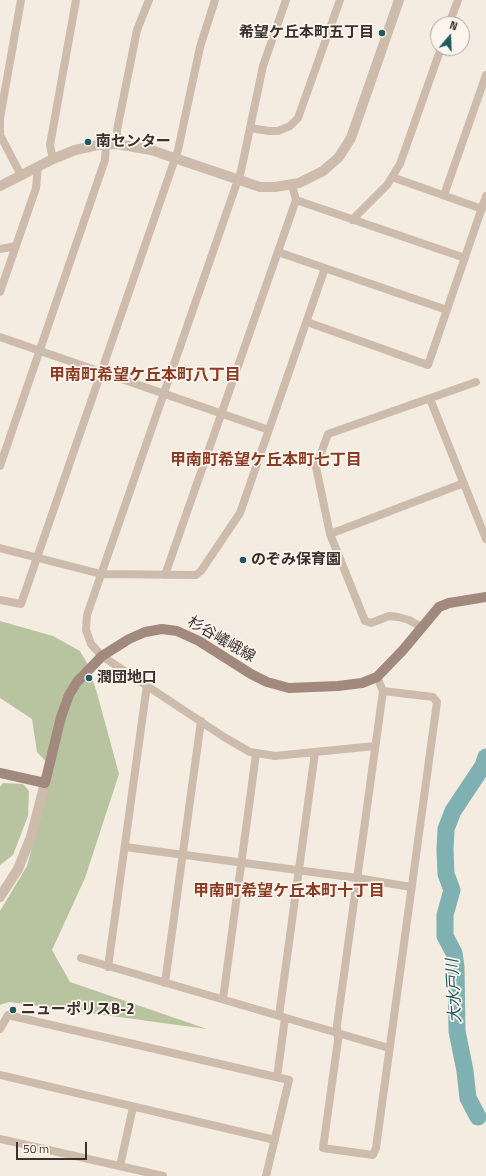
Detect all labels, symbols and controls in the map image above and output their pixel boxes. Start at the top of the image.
north arrow [430,16,470,56]
text: N [447,17,460,34]
place label: 希望ケ丘本町五丁目 [239,24,374,42]
marker: 希望ケ丘本町五丁目 [377,28,387,38]
place label: 南センター [96,133,171,151]
marker: 南センター [83,137,93,147]
district label: 甲南町希望ケ丘本町八丁目 [49,366,241,386]
district label: 甲南町希望ケ丘本町七丁目 [170,451,362,471]
place label: のぞみ保育園 [251,551,341,569]
marker: のぞみ保育園 [238,555,248,565]
street label: 杉谷嶬峨線 [184,613,258,667]
place label: 潤団地口 [97,669,157,687]
marker: 潤団地口 [84,673,94,683]
district label: 甲南町希望ケ丘本町十丁目 [193,882,385,902]
water label: 大水戸川 [444,959,466,1023]
place label: ニューポリスB-2 [21,1001,135,1019]
marker: ニューポリスB-2 [8,1005,18,1015]
scale bar [18,1134,89,1160]
text: 50 m [23,1139,49,1158]

